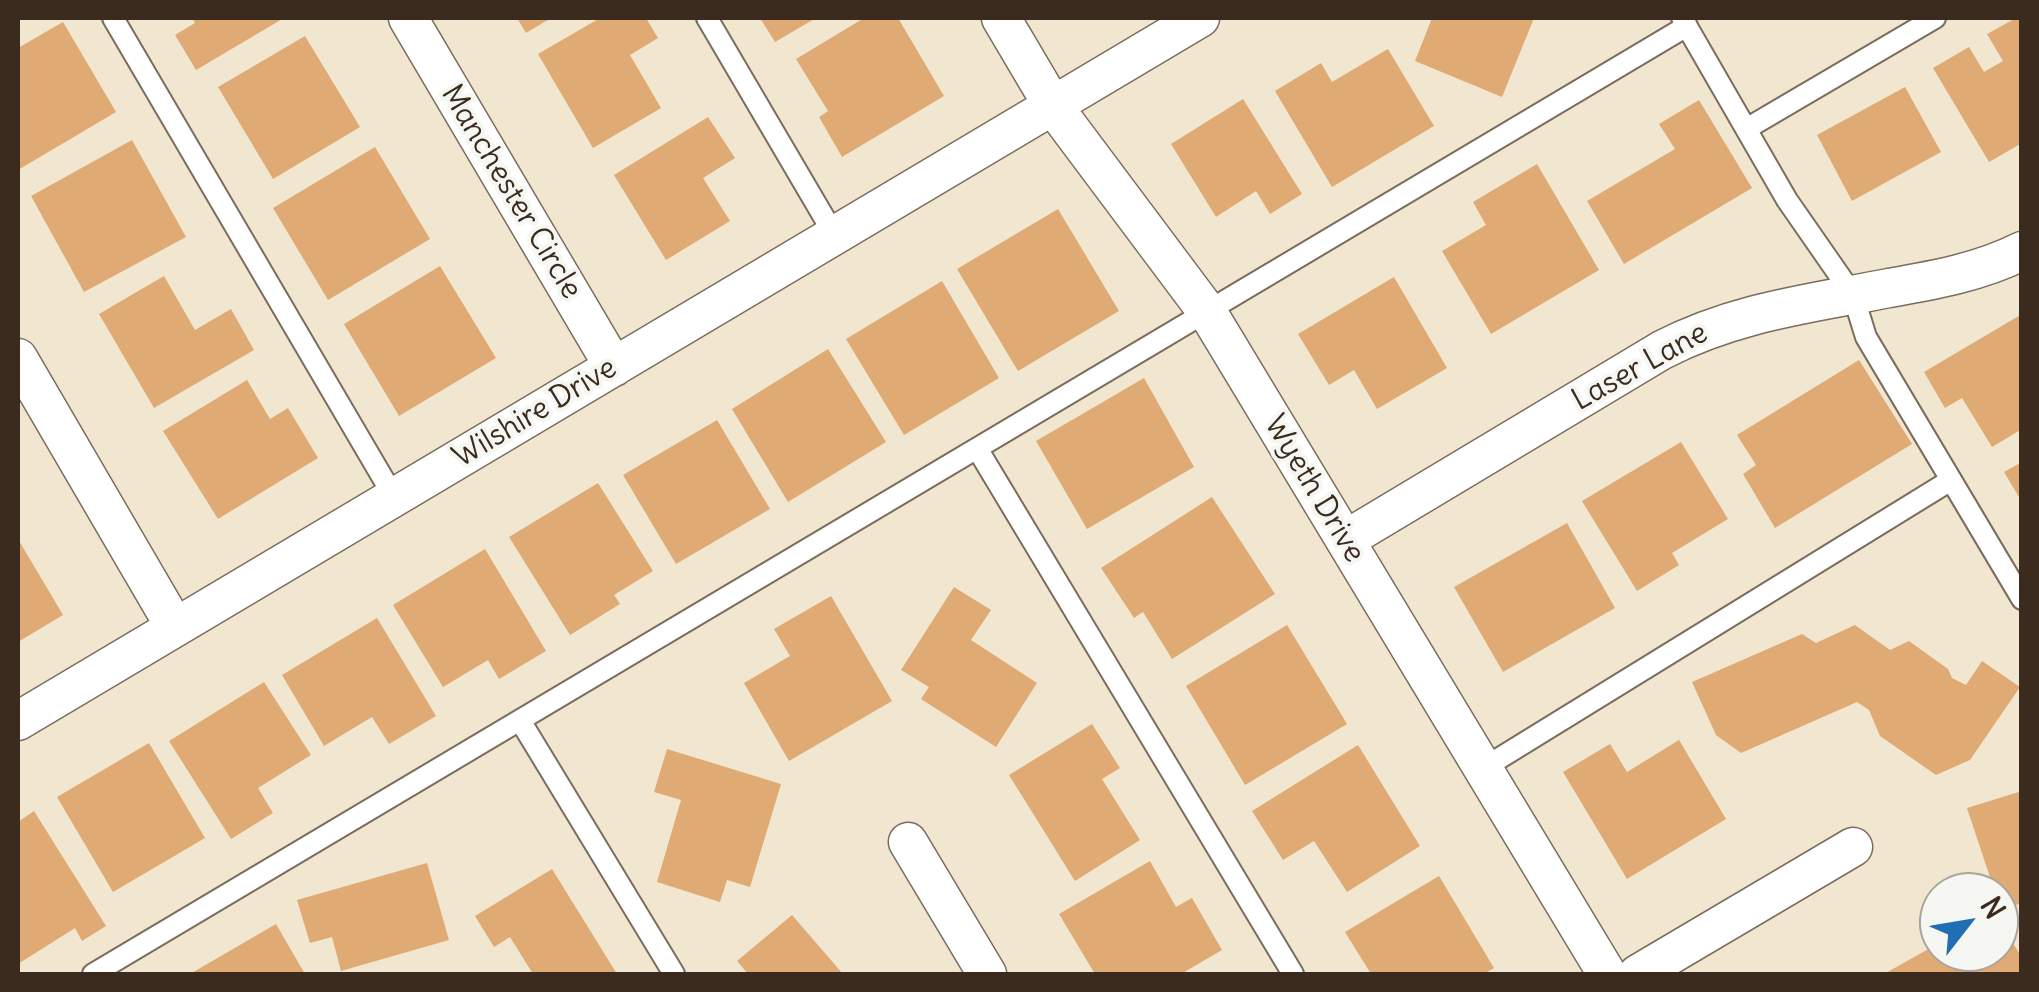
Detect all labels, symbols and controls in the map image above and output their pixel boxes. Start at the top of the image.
street label: Manchester Circle [433,79,589,305]
street label: Laser Lane [1566,315,1714,419]
street label: Wilshire Drive [447,350,623,476]
street label: Wyeth Drive [1256,409,1372,569]
north arrow [1919,872,2019,972]
text: N [1973,890,2013,925]

